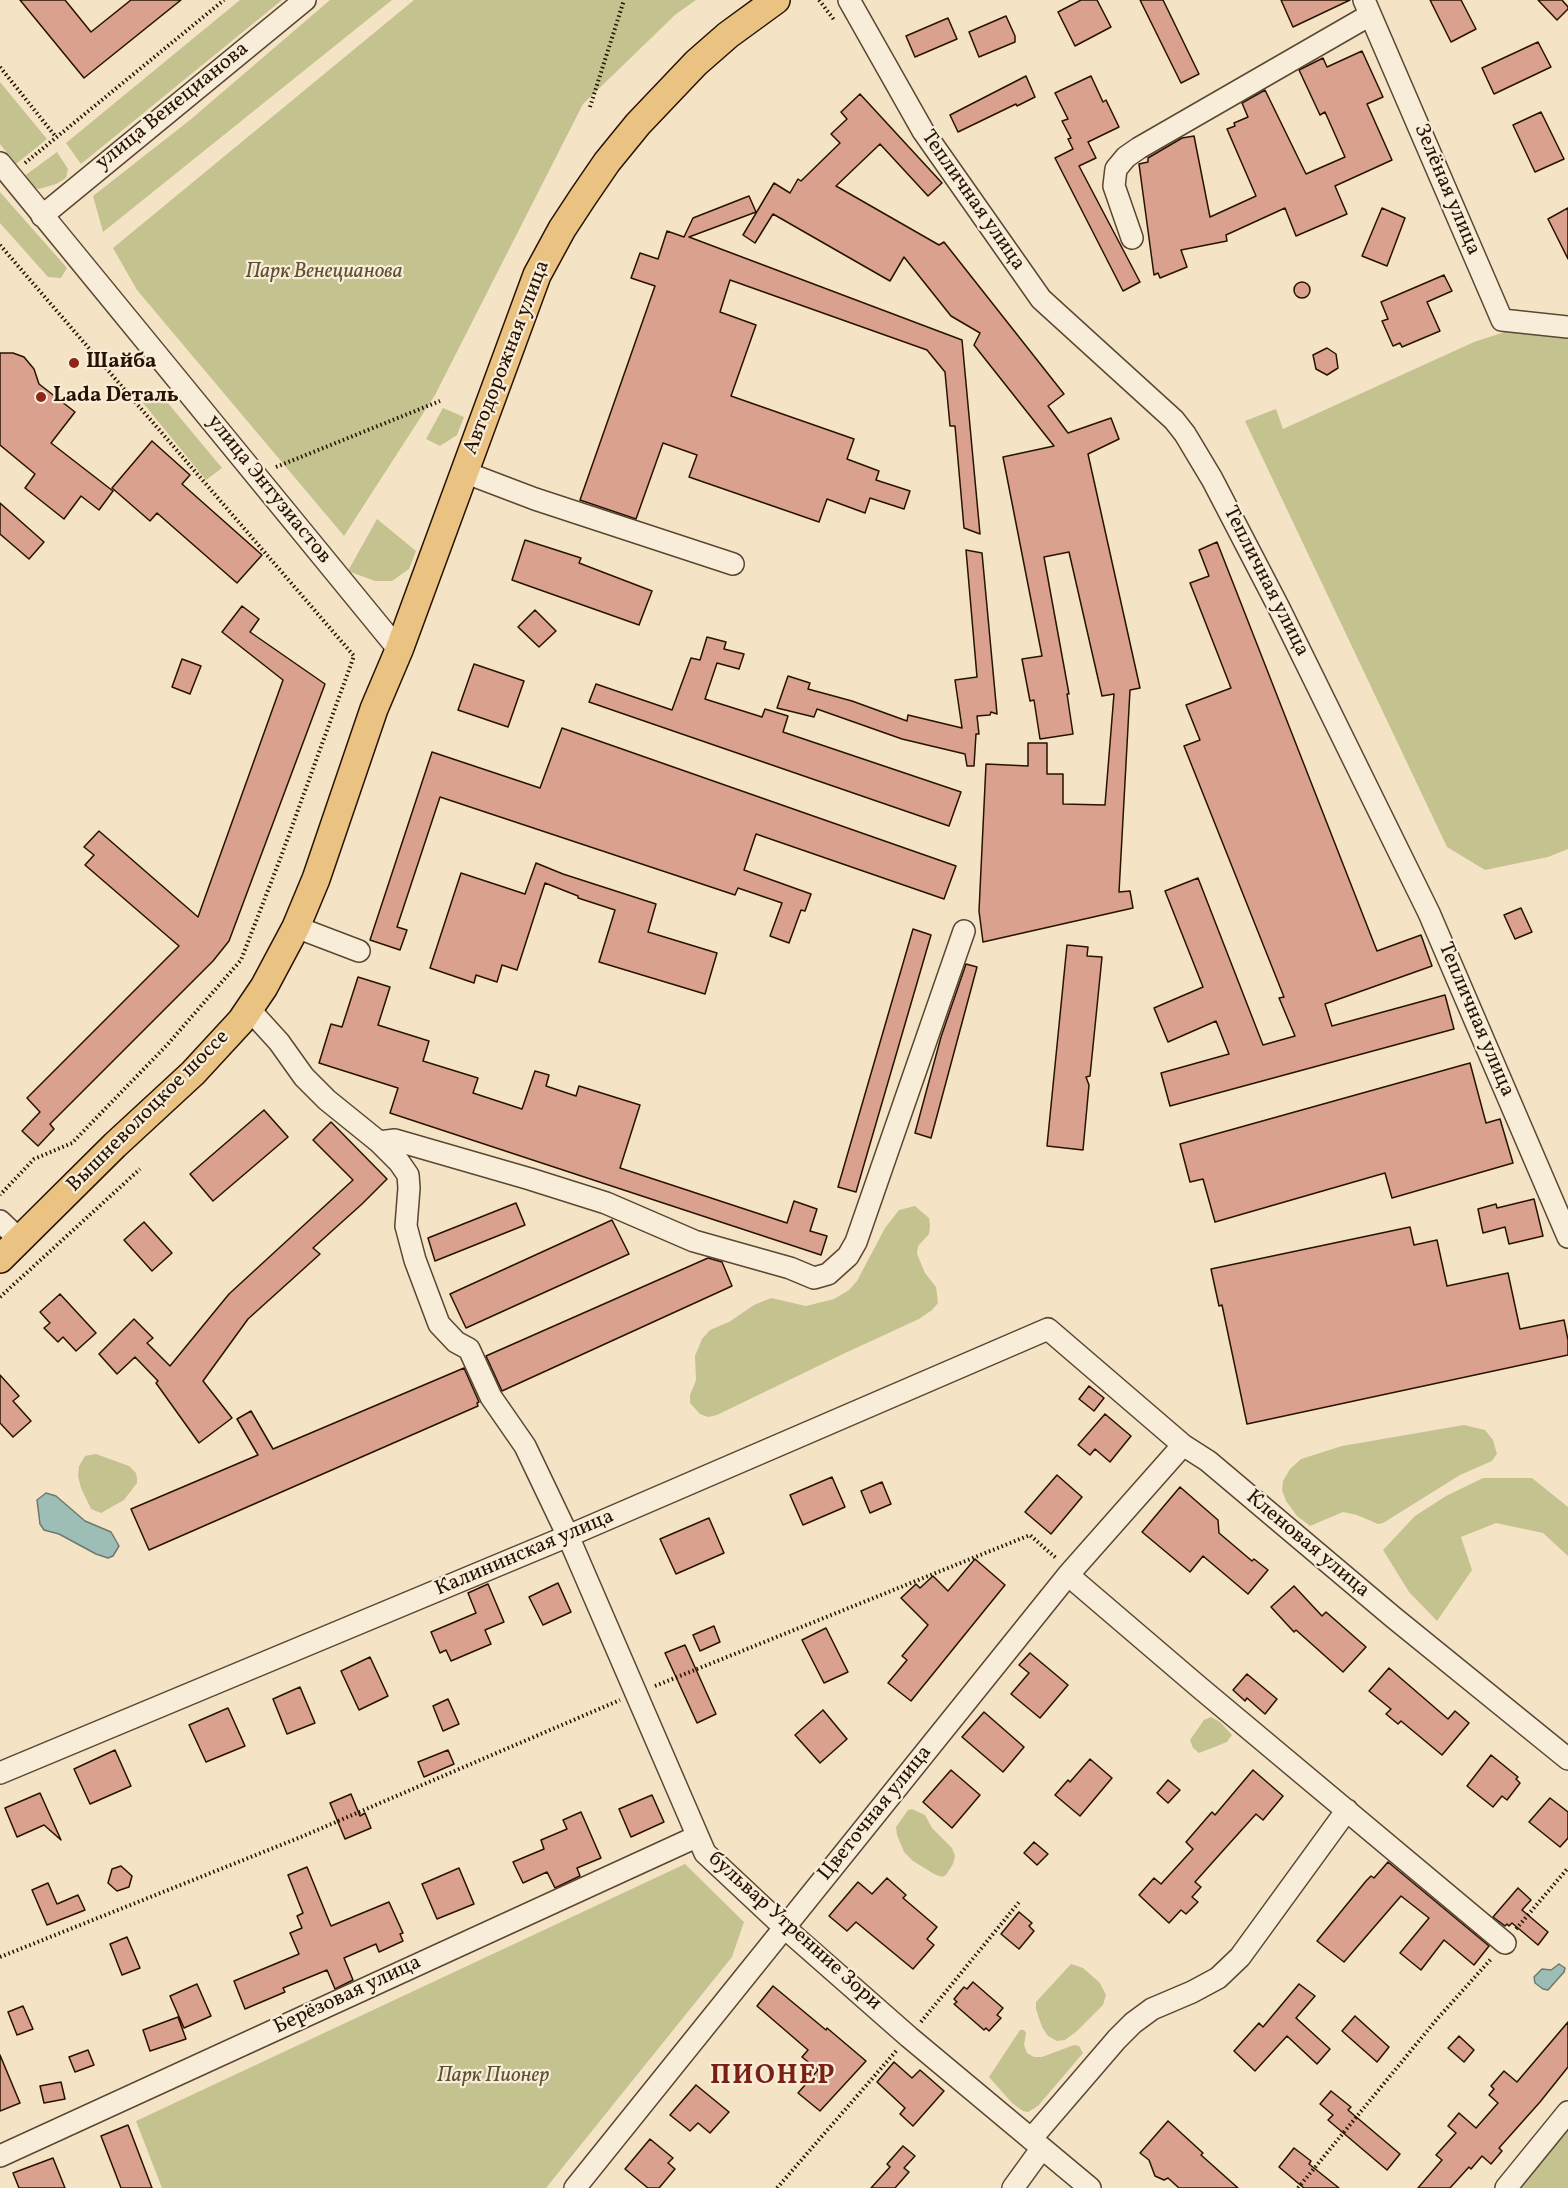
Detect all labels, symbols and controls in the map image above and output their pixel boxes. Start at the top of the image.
street label: улица Венецианова [91,37,255,177]
street label: Зелёная улица [1407,121,1485,259]
street label: Тепличная улица [914,126,1030,276]
street label: Автодорожная улица [459,257,557,459]
park label: Парк Венецианова [245,260,403,286]
place label: Шайба [86,350,157,376]
marker: Шайба [67,356,81,370]
place label: Lada Dеталь [53,384,179,410]
marker: Lada Dеталь [34,390,48,404]
street label: улица Энтузиастов [200,410,336,570]
street label: Тепличная улица [1216,503,1314,661]
street label: Тепличная улица [1431,939,1519,1101]
street label: Вышневолоцкое шоссе [63,1026,235,1198]
street label: Кленовая улица [1240,1486,1374,1604]
street label: Калининская улица [432,1505,618,1603]
street label: Цветочная улица [814,1741,938,1887]
street label: бульвар Утренние Зори [702,1847,886,2017]
street label: Берёзовая улица [270,1951,426,2041]
district label: ПИОНЕР [710,2062,836,2094]
park label: Парк Пионер [437,2064,549,2090]

